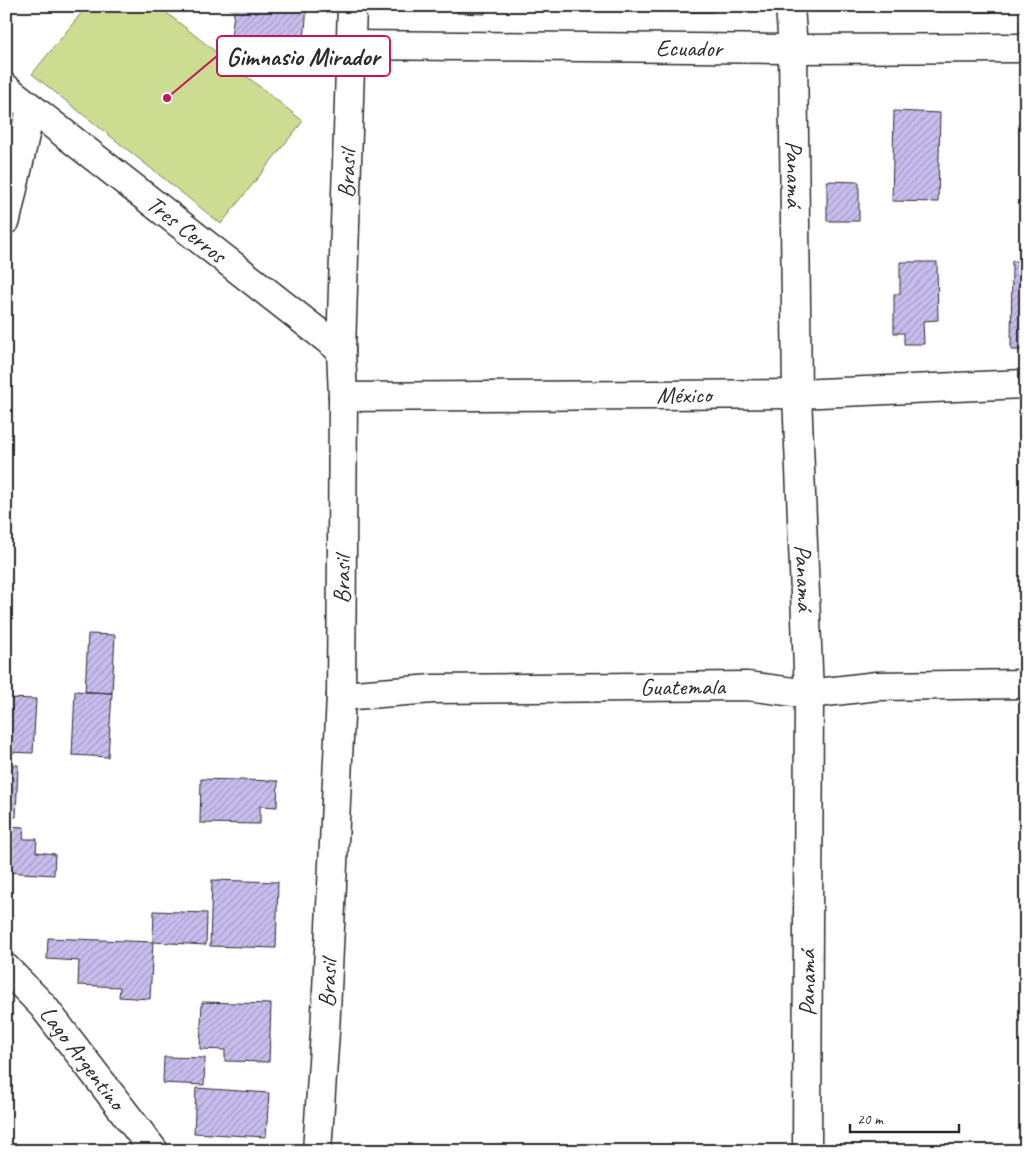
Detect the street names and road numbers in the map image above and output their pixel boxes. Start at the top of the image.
street label: Ecuador [656,33,725,63]
street label: Panamá [779,141,810,210]
street label: Brasil [331,145,363,198]
street label: Tres Cerros [141,189,234,271]
street label: México [656,380,714,410]
street label: Panamá [788,544,821,614]
street label: Brasil [327,551,357,604]
street label: Guatemala [640,671,727,702]
street label: Panamá [792,947,822,1016]
street label: Brasil [311,955,344,1008]
street label: Lago Argentino [33,1000,133,1118]

